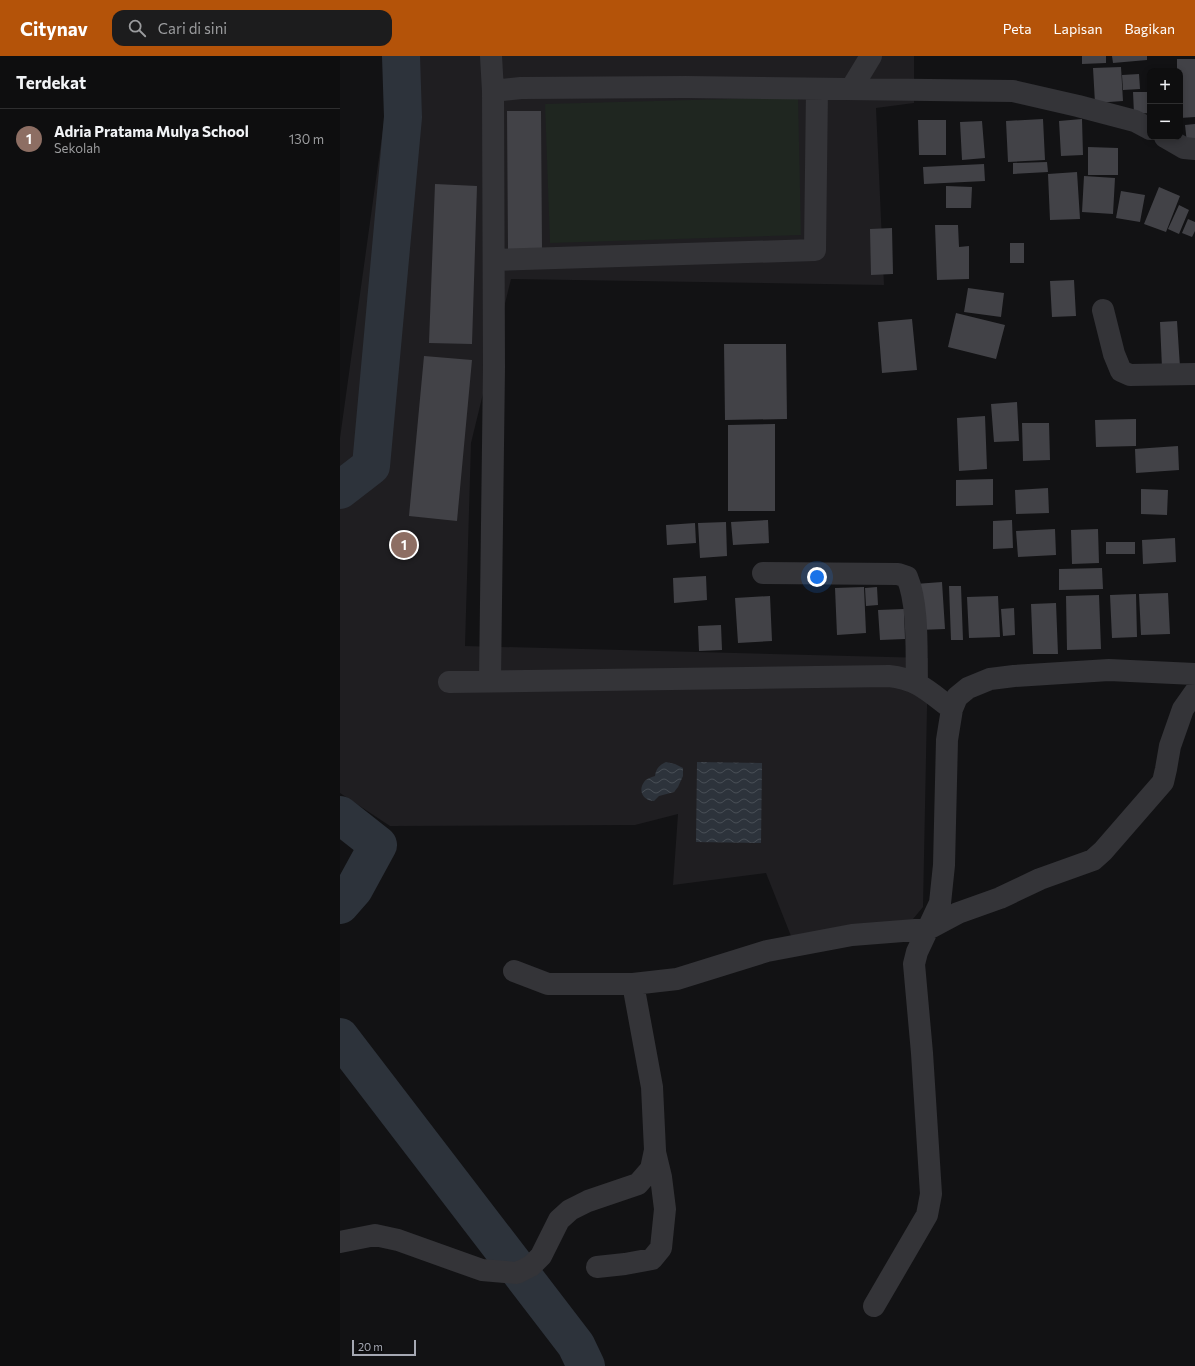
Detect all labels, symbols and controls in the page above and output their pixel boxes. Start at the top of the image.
search box [112,10,392,46]
text: Citynav [20,17,88,40]
icon: search [126,17,148,39]
text: Cari di sini [158,19,227,37]
text: Peta [1003,20,1032,37]
text: Lapisan [1054,20,1103,37]
text: Bagikan [1125,20,1175,37]
map controls [1147,68,1183,140]
button: + [1147,68,1183,104]
text: Terdekat [16,72,86,93]
button: − [1147,104,1183,140]
text: Adria Pratama Mulya School [54,122,249,140]
text: 1 [26,131,32,147]
text: 130 m [289,131,324,147]
text: Sekolah [54,140,101,156]
pin: 1 [391,530,417,560]
your location [807,567,827,587]
scale bar [352,1338,416,1357]
text: 20 m [358,1340,383,1353]

